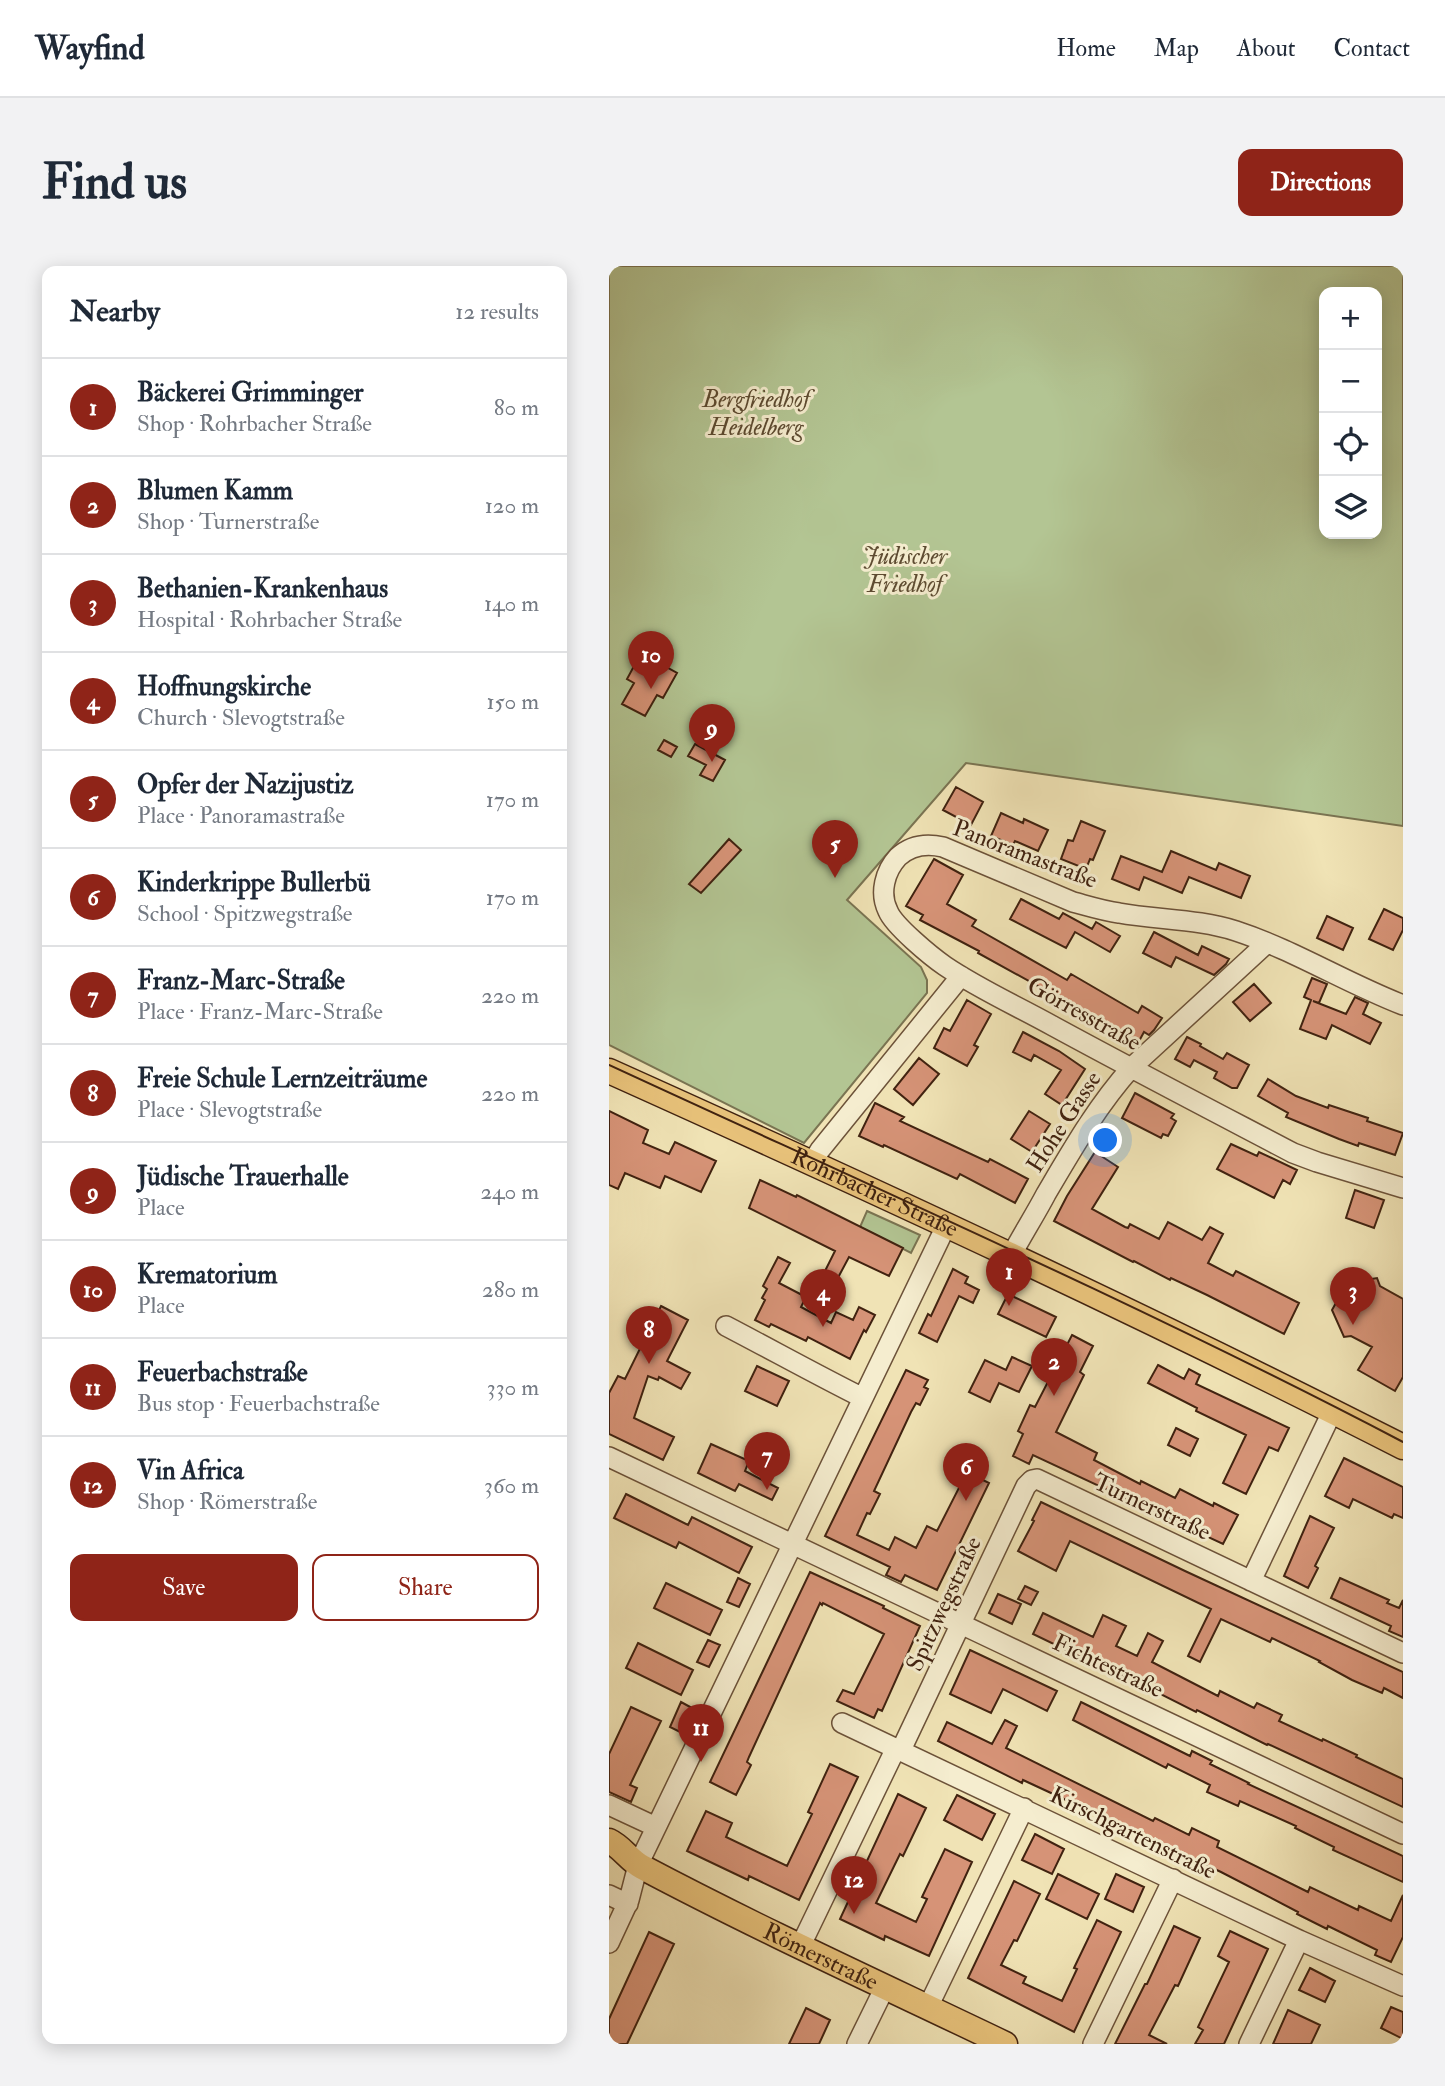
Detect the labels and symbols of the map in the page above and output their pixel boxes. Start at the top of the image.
park label: Bergfriedhof Heidelberg [701,384,816,443]
park label: Jüdischer Friedhof [863,541,949,600]
pin: 10 [628,631,674,689]
pin: 9 [689,704,735,762]
street label: Panoramastraße [948,812,1102,896]
pin: 5 [812,820,858,878]
street label: Görresstraße [1022,970,1146,1058]
street label: Hohe Gasse [1020,1065,1108,1179]
your location [1088,1123,1122,1157]
street label: Rohrbacher Straße [786,1140,963,1244]
pin: 1 [986,1248,1032,1306]
pin: 3 [1330,1267,1376,1325]
pin: 4 [800,1269,846,1327]
pin: 8 [626,1306,672,1364]
pin: 2 [1031,1338,1077,1396]
pin: 7 [744,1432,790,1490]
pin: 6 [943,1443,989,1501]
street label: Turnerstraße [1088,1466,1216,1548]
street label: Spitzwegstraße [899,1532,989,1676]
street label: Fichtestraße [1048,1627,1168,1705]
pin: 11 [678,1704,724,1762]
street label: Kirschgartenstraße [1045,1779,1221,1887]
pin: 12 [831,1856,877,1914]
street label: Römerstraße [758,1915,883,1997]

